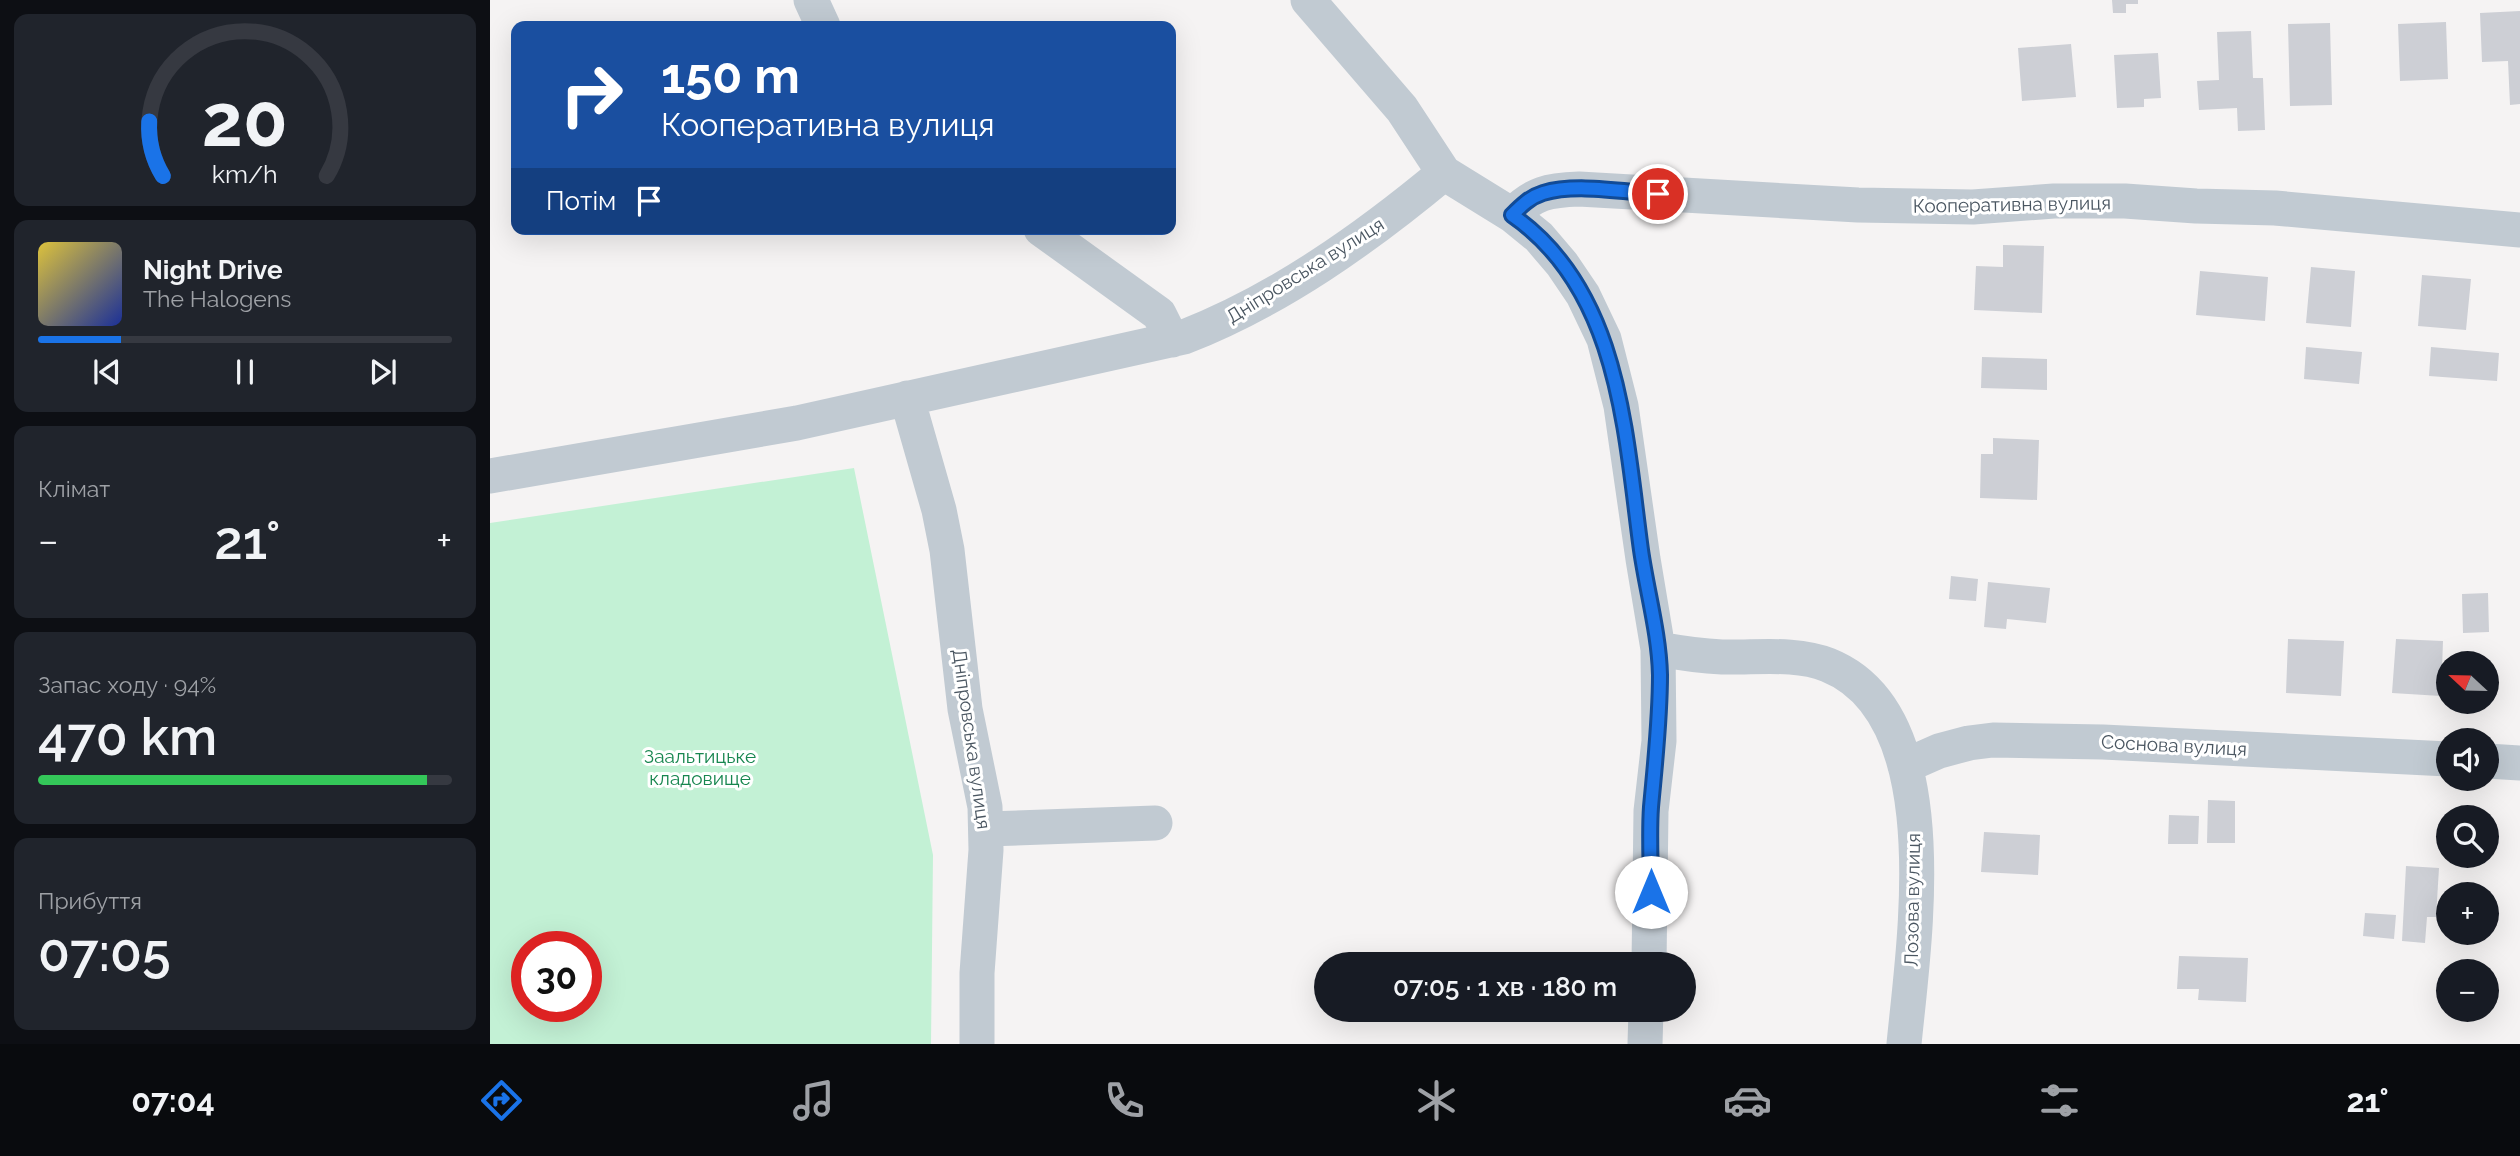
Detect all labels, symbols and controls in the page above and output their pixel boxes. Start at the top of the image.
text: 150 m [661,47,800,104]
icon: right [546,49,637,140]
text: 20 [202,78,288,163]
text: Кооперативна вулиця [661,106,995,143]
text: km/h [212,159,278,189]
pin [1628,164,1688,224]
icon: arrive [1639,175,1677,213]
icon: arrive [630,182,668,220]
text: Потім [546,186,616,216]
street label: Кооперативна вулиця [1913,191,2111,217]
street label: Дніпровська вулиця [1222,213,1388,327]
text: Night Drive [143,255,282,285]
text: The Halogens [143,285,291,312]
icon: previous [88,353,126,391]
icon: pause [226,353,264,391]
icon: next [364,353,402,391]
text: Клімат [38,475,110,502]
text: 21° [214,510,281,571]
text: − [38,518,58,563]
text: + [436,518,452,563]
street label: Дніпровська вулиця [948,648,996,830]
north arrow [2436,651,2499,714]
map controls [2436,651,2499,1022]
text: Запас ходу · 94% [38,671,216,698]
text: 470 km [38,706,217,767]
button: sound [2436,728,2499,791]
street label: Соснова вулиця [2101,730,2247,760]
park label: Заальтицьке кладовище [644,745,756,789]
button: search [2436,805,2499,868]
street label: Лозова вулиця [1900,833,1924,967]
position arrow [1614,855,1688,929]
button: + [2436,882,2499,945]
text: Прибуття [38,887,142,914]
text: 07:05 [38,922,171,983]
speed limit sign: 30 [511,931,602,1022]
button: − [2436,959,2499,1022]
text: 07:05 · 1 хв · 180 m [1393,972,1617,1002]
icon: directions [477,1076,526,1125]
icon: music [789,1076,838,1125]
icon: phone [1100,1076,1149,1125]
icon: climate [1412,1076,1461,1125]
icon: car [1723,1076,1772,1125]
icon: filters [2035,1076,2084,1125]
text: 07:04 [131,1082,215,1119]
text: 21° [2346,1082,2389,1119]

